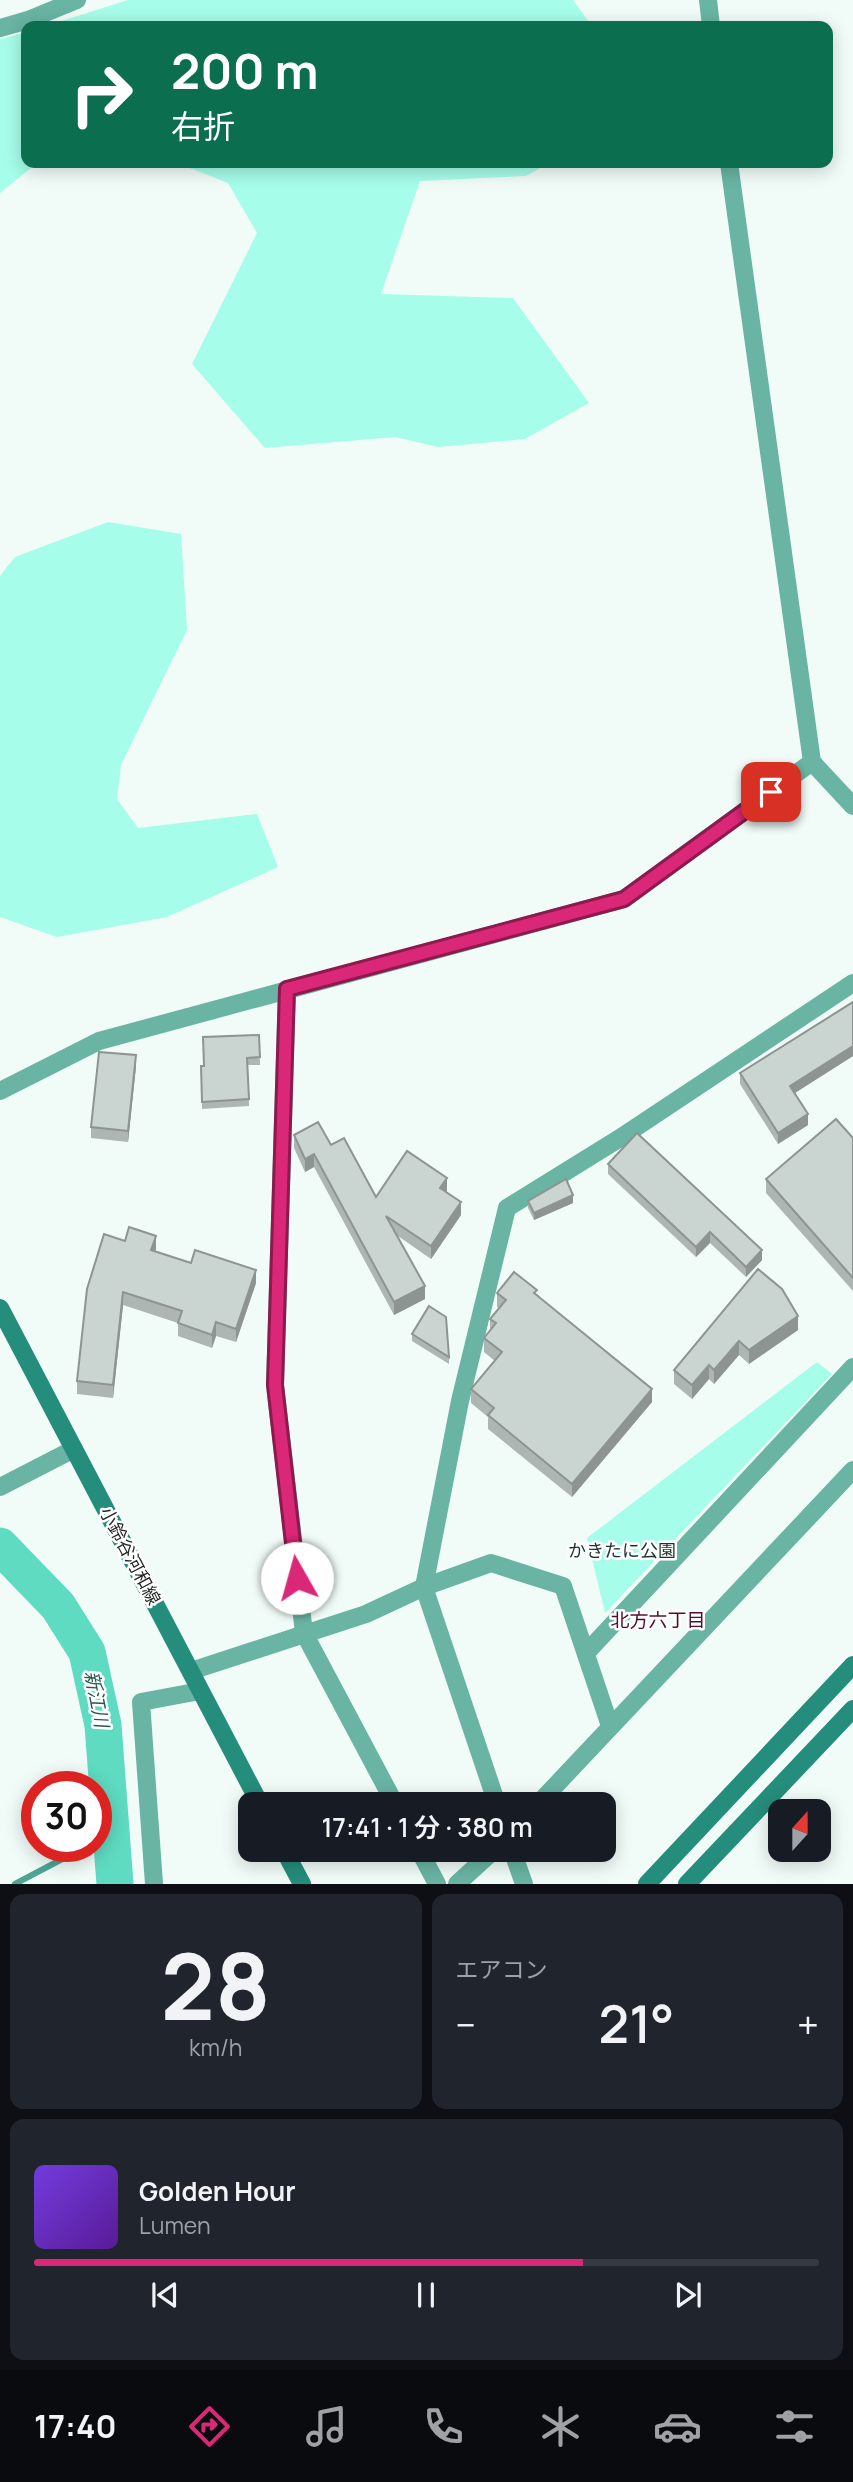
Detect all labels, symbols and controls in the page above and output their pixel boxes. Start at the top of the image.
text: 200 m [171,37,319,104]
icon: right [56,49,147,140]
text: 右折 [171,104,235,148]
pin [741,762,801,822]
icon: arrive [752,773,790,811]
street label: 小鈴谷河和線 [95,1502,167,1609]
park label: かきたに公園 [568,1538,676,1562]
position arrow [260,1541,334,1615]
district label: 北方六丁目 [610,1607,706,1633]
water label: 新江川 [79,1669,116,1731]
speed limit sign: 30 [21,1771,112,1862]
north arrow [768,1799,831,1862]
map controls [768,1799,831,1862]
text: 17:41 · 1 分 · 380 m [321,1809,533,1845]
text: 28 [161,1923,271,2047]
text: エアコン [456,1953,548,1985]
text: 21° [599,1988,674,2059]
text: − [456,1998,476,2050]
text: + [797,1998,819,2050]
text: km/h [189,2031,243,2063]
text: Golden Hour [139,2173,296,2209]
text: Lumen [139,2209,211,2241]
icon: previous [146,2276,184,2314]
icon: pause [407,2276,445,2314]
icon: next [669,2276,707,2314]
icon: directions [185,2402,234,2451]
icon: music [302,2402,351,2451]
icon: phone [419,2402,468,2451]
icon: climate [536,2402,585,2451]
icon: car [653,2402,702,2451]
icon: filters [770,2402,819,2451]
text: 17:40 [34,2404,117,2448]

